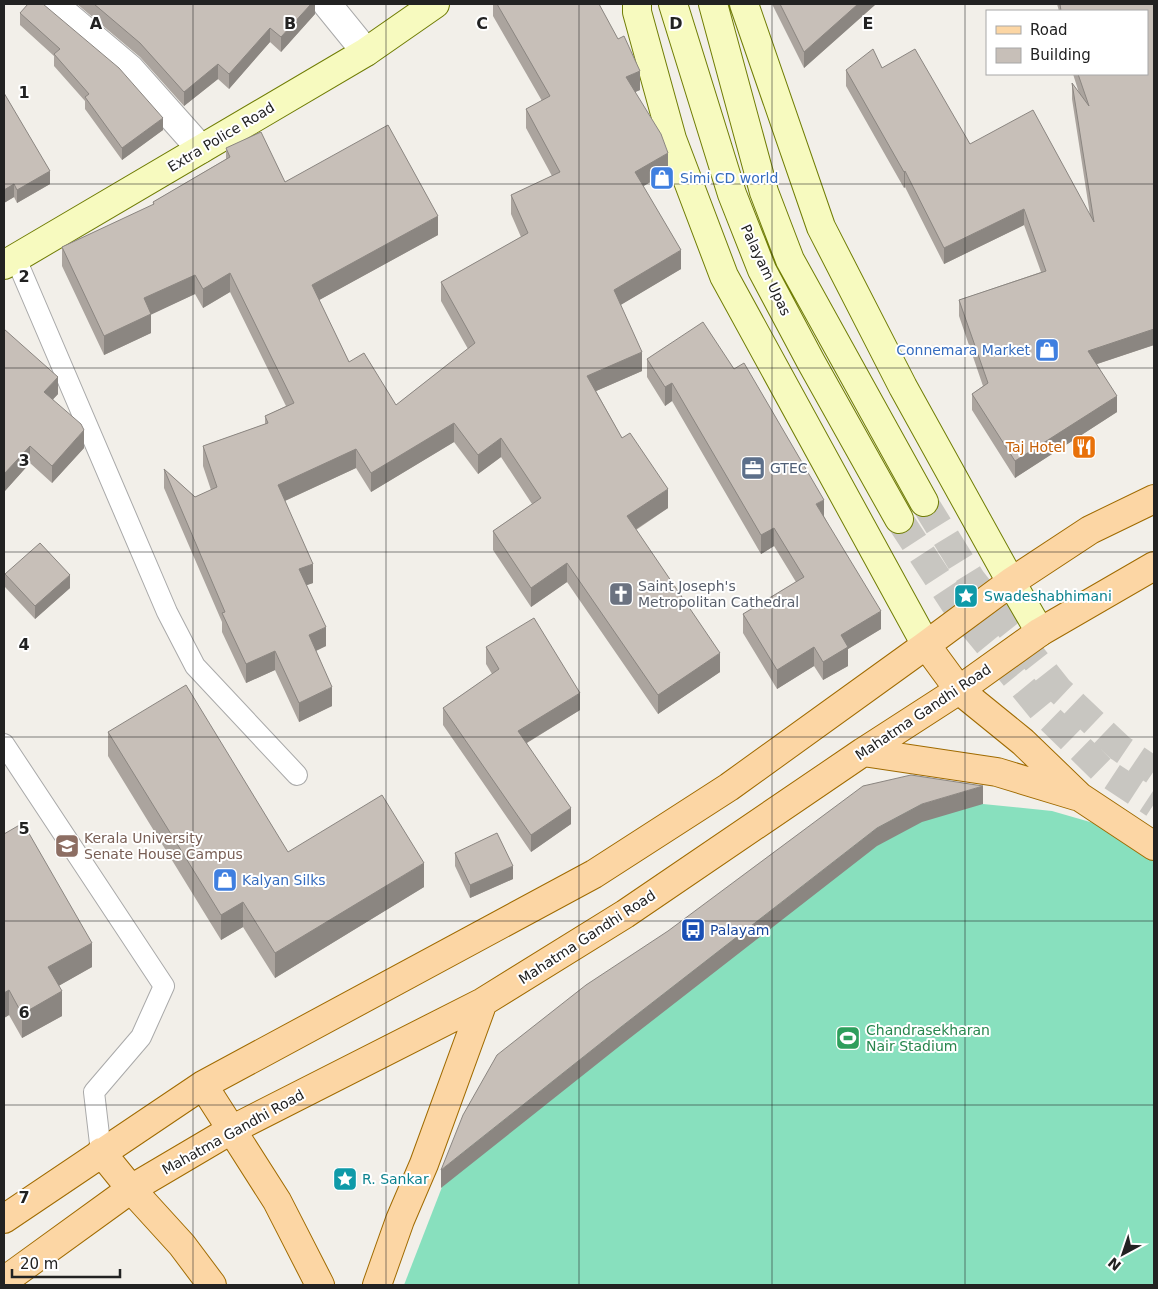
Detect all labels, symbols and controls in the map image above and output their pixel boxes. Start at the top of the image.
legend [986,10,1148,75]
text: A [90,14,103,33]
text: B [284,14,296,33]
text: C [476,14,488,33]
text: D [669,14,683,33]
text: E [863,14,873,33]
text: Road [1030,21,1068,39]
text: Building [1030,46,1091,64]
text: 1 [18,83,30,102]
street label: Extra Police Road [165,99,277,175]
shop icon: Simi CD world [649,165,675,191]
place label: Simi CD world [680,170,778,186]
street label: Palayam Upas [738,222,794,318]
text: 2 [18,267,30,286]
shop icon: Connemara Market [1034,337,1060,363]
place label: Connemara Market [896,342,1031,358]
restaurant icon: Taj Hotel [1071,434,1097,460]
place label: Taj Hotel [1005,439,1066,455]
text: 3 [18,451,30,470]
office icon: GTEC [740,455,766,481]
place label: GTEC [770,460,808,476]
place label: Saint Joseph's Metropolitan Cathedral [638,578,799,610]
church icon: Saint Joseph's Metropolitan Cathedral [608,581,634,607]
place icon: Swadeshabhimani [953,583,979,609]
place label: Swadeshabhimani [984,588,1112,604]
text: 4 [18,635,30,654]
street label: Mahatma Gandhi Road [852,661,994,763]
text: 5 [18,819,30,838]
place label: Kerala University Senate House Campus [84,830,243,862]
school or university icon: Kerala University Senate House Campus [54,833,80,859]
shop icon: Kalyan Silks [212,867,238,893]
place label: Kalyan Silks [242,872,326,888]
street label: Mahatma Gandhi Road [516,887,658,987]
bus stop icon: Palayam [680,917,706,943]
place label: Palayam [710,922,769,938]
text: 6 [18,1003,30,1022]
place label: Chandrasekharan Nair Stadium [866,1022,990,1054]
sports icon: Chandrasekharan Nair Stadium [835,1025,861,1051]
street label: Mahatma Gandhi Road [159,1086,307,1178]
place icon: R. Sankar [332,1166,358,1192]
place label: R. Sankar [362,1171,429,1187]
text: 7 [18,1188,30,1207]
north arrow [1098,1229,1148,1279]
scale bar [12,1246,120,1278]
text: N [1105,1254,1124,1274]
text: 20 m [20,1255,58,1273]

